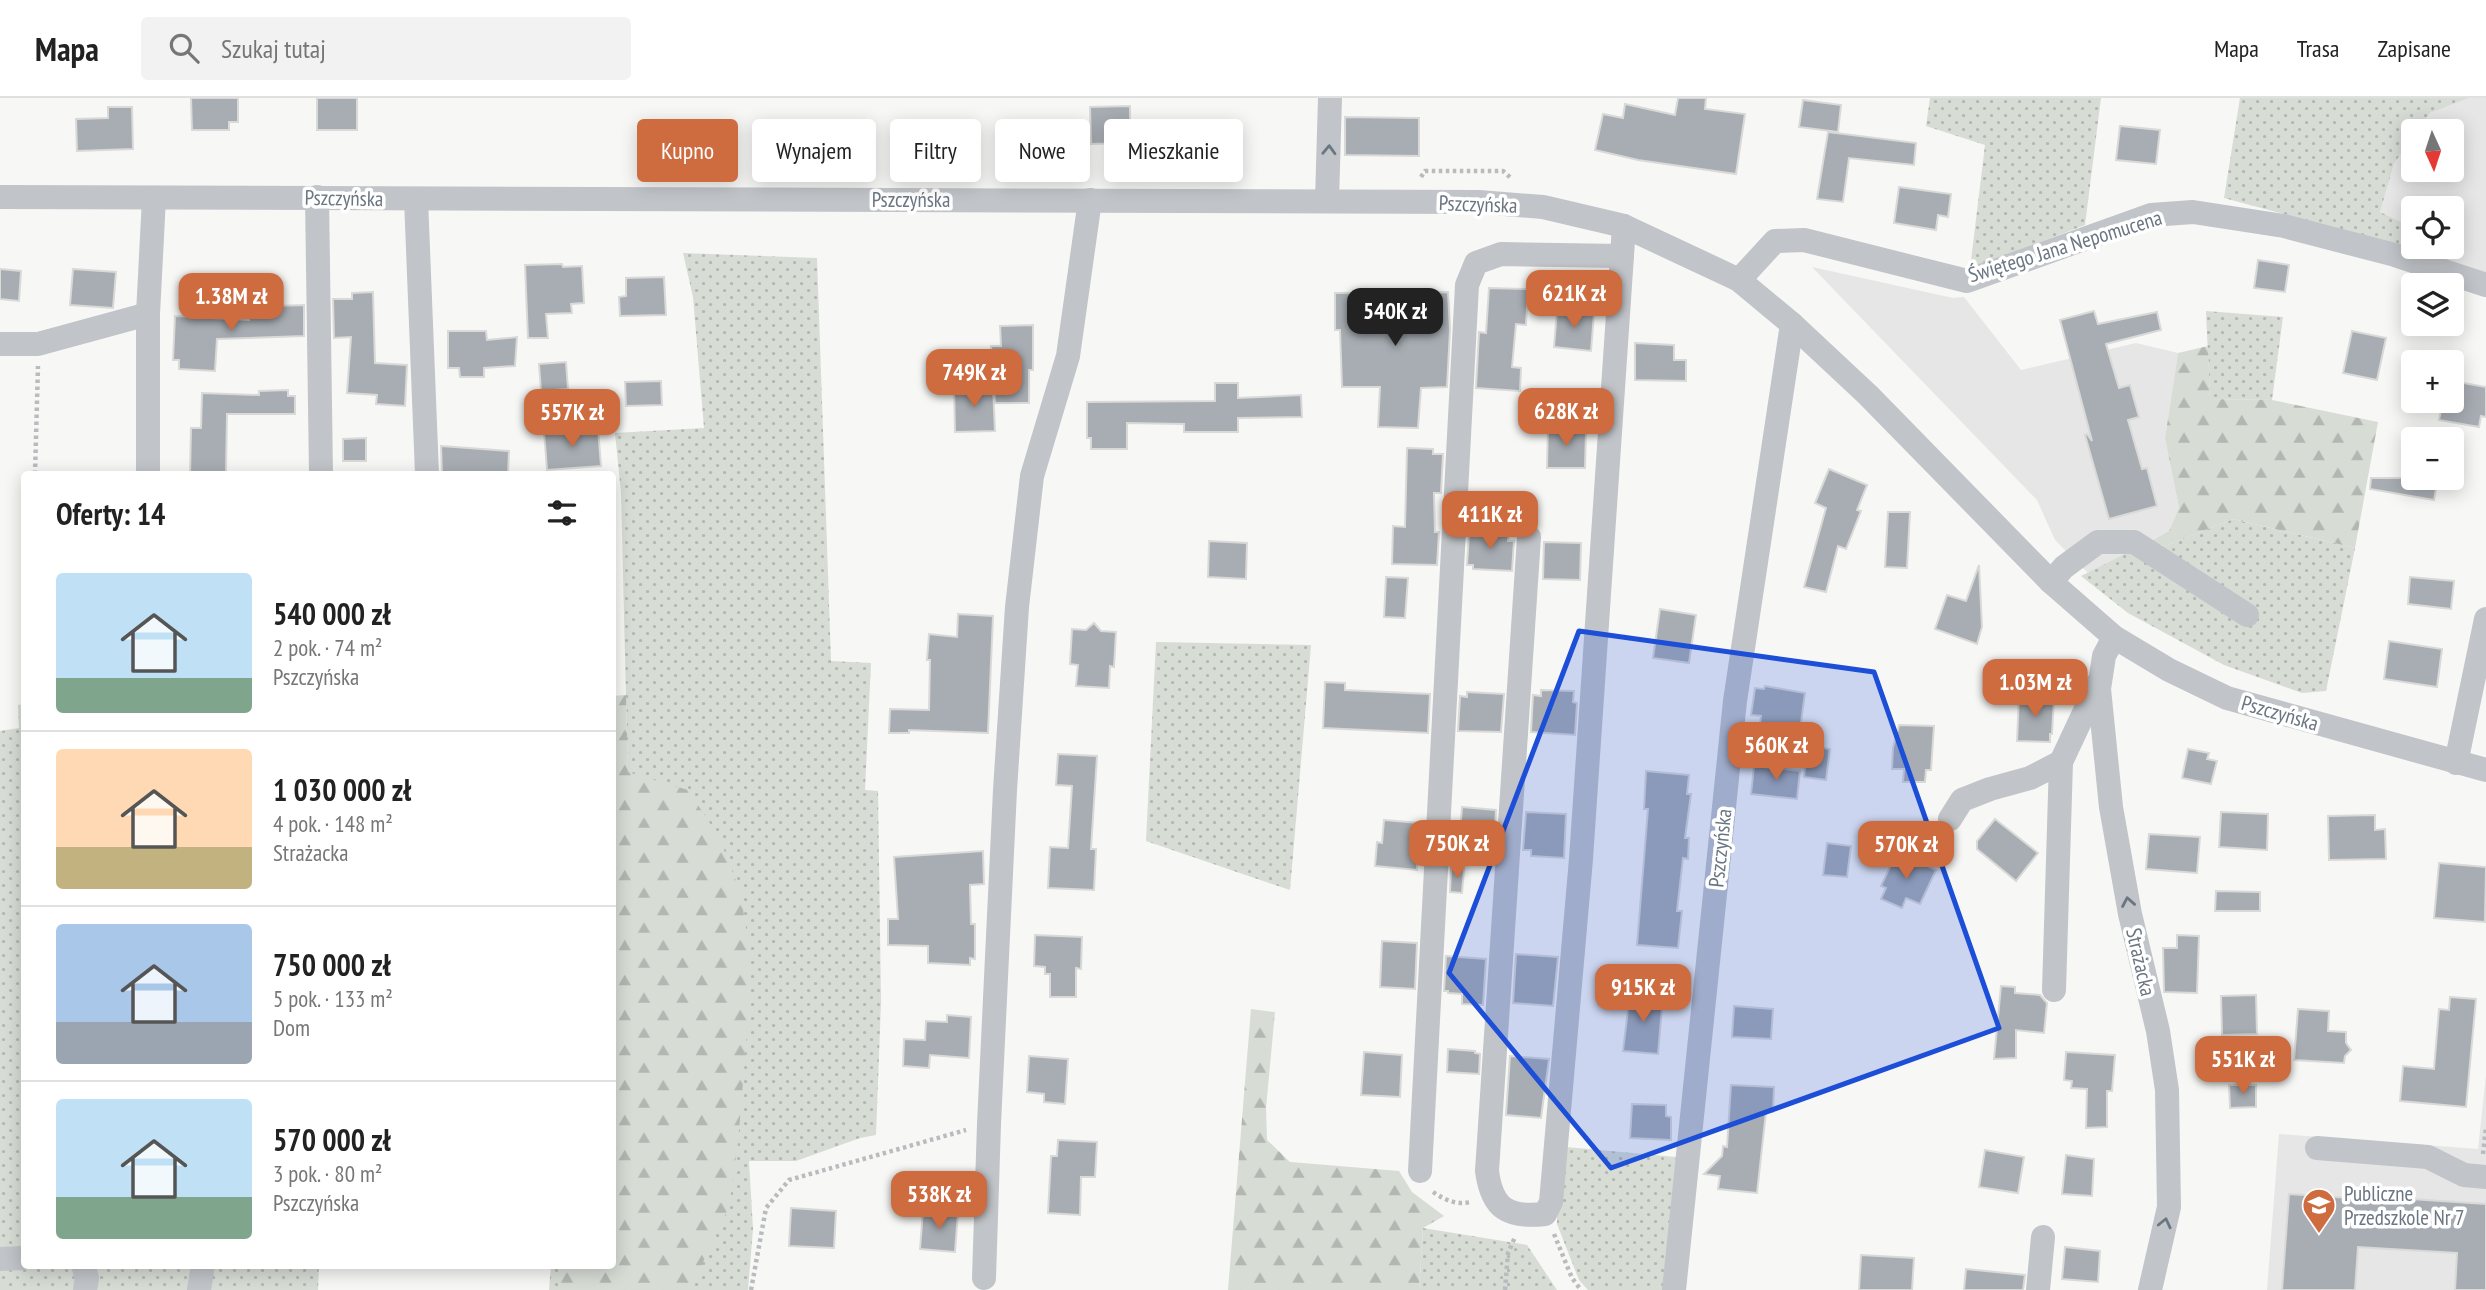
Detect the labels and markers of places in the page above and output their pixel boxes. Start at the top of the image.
pin: 621K zł [1509,271,1639,330]
pin: 1.38M zł [159,274,303,333]
pin: 540K zł [1330,288,1460,348]
pin: 749K zł [909,350,1039,409]
pin: 628K zł [1501,388,1631,448]
pin: 557K zł [507,390,637,449]
pin: 411K zł [1425,491,1555,551]
pin: 1.03M zł [1963,660,2107,719]
pin: 560K zł [1711,722,1841,782]
pin: 750K zł [1392,820,1522,880]
pin: 570K zł [1841,822,1971,881]
pin: 915K zł [1578,964,1708,1024]
pin: 551K zł [2178,1037,2308,1096]
pin: 538K zł [874,1172,1004,1231]
place label: Publiczne Przedszkole Nr 7 [2344,1180,2464,1231]
school or university icon: Publiczne Przedszkole Nr 7 [2300,1186,2338,1235]

